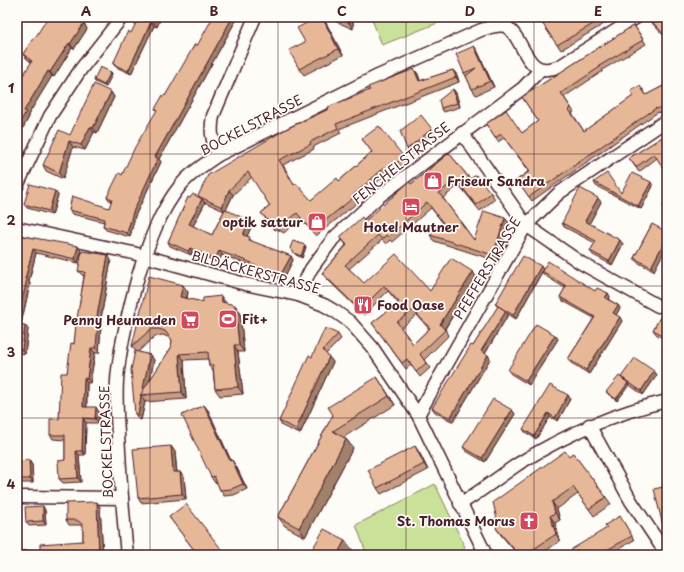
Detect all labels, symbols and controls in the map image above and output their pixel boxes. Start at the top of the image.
text: A [81,1,91,20]
text: B [210,1,219,20]
text: C [337,1,347,20]
text: D [465,1,475,20]
text: E [594,1,602,20]
text: 1 [8,78,14,97]
street label: BOCKELSTRASSE [196,89,305,160]
street label: FENCHELSTRASSE [348,117,454,208]
shop icon: Friseur Sandra [422,170,444,192]
place label: Friseur Sandra [447,171,546,190]
hotel icon: Hotel Mautner [400,196,422,218]
text: 2 [6,210,16,229]
shop icon: optik sattur [306,211,328,233]
place label: optik sattur [222,212,303,231]
street label: PFEFFERSTRASSE [448,213,525,323]
place label: Hotel Mautner [363,217,459,236]
street label: BILDÄCKERSTRASSE [190,245,323,298]
restaurant icon: Food Oase [352,294,374,316]
place label: Food Oase [377,295,444,314]
sports icon: Fit+ [217,308,239,330]
supermarket icon: Penny Heumaden [179,309,201,331]
place label: Fit+ [242,309,268,328]
place label: Penny Heumaden [63,310,176,329]
text: 3 [7,342,16,361]
street label: BOCKELSTRASSE [94,385,117,499]
text: 4 [7,474,16,493]
church icon: St. Thomas Morus [518,510,540,532]
place label: St. Thomas Morus [397,511,515,530]

